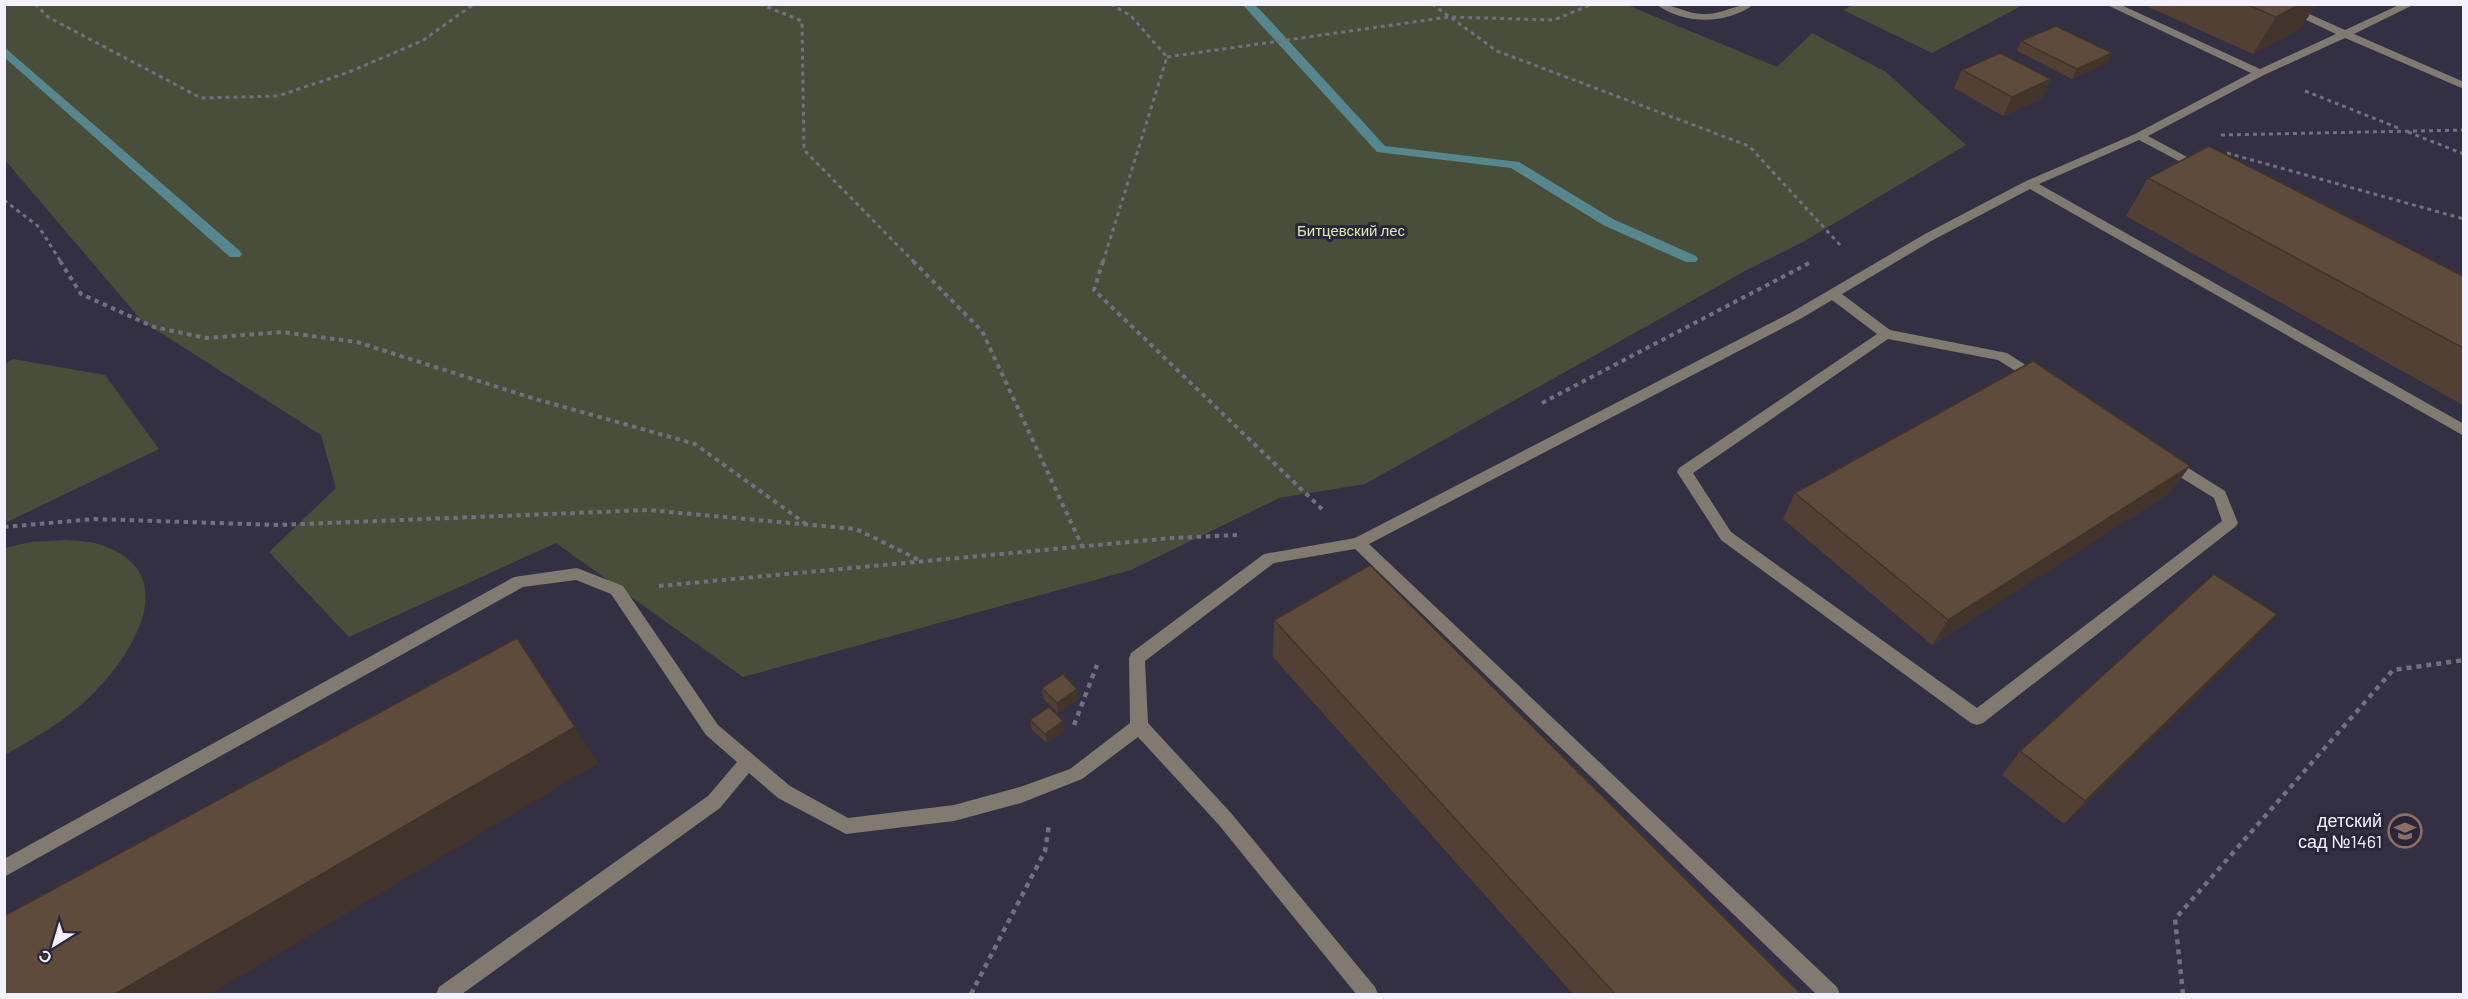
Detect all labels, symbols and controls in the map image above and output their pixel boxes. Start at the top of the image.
park label: Битцевский лес [1297,221,1406,239]
place label: детский сад №1461 [2298,809,2382,852]
school or university icon: детский сад №1461 [2387,813,2423,849]
north arrow [24,915,84,975]
text: С [34,946,55,968]

